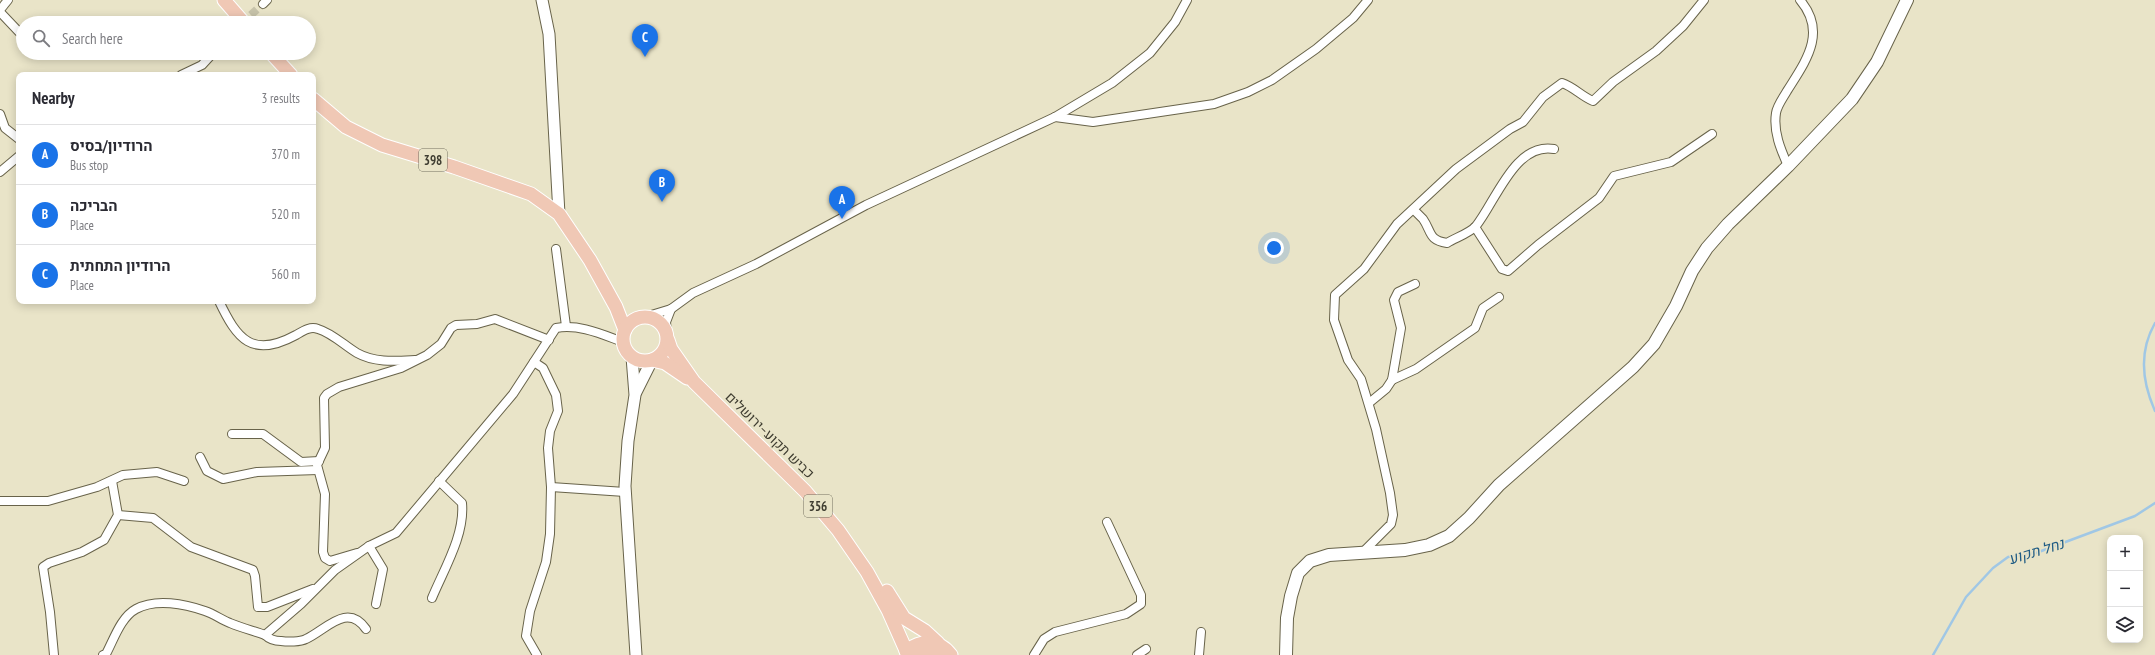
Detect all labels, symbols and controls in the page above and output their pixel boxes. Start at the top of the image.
search box [16,16,316,60]
pin: C [632,24,658,57]
icon: search [30,27,52,49]
text: Search here [62,29,123,48]
text: Nearby [32,87,75,109]
text: 3 results [261,90,300,107]
text: הרודיון/בסיס [70,136,152,155]
text: A [42,146,48,163]
text: 370 m [271,146,300,163]
road number: 398 [419,149,447,171]
text: Bus stop [70,157,108,174]
pin: B [649,169,675,202]
pin: A [829,186,855,219]
text: הבריכה [70,196,118,215]
text: B [42,206,48,223]
text: 520 m [271,206,300,223]
text: Place [70,217,94,234]
your location [1264,238,1284,258]
text: הרודיון התחתית [70,256,171,275]
text: C [42,266,48,283]
text: 560 m [271,266,300,283]
text: Place [70,277,94,294]
street label: כביש תקוע–ירושלים [722,388,818,482]
road number: 356 [804,495,832,517]
water label: נחל תקוע [2006,533,2068,568]
map controls [2107,535,2143,643]
button: + [2107,535,2143,571]
button: − [2107,571,2143,607]
button: layers [2107,607,2143,643]

